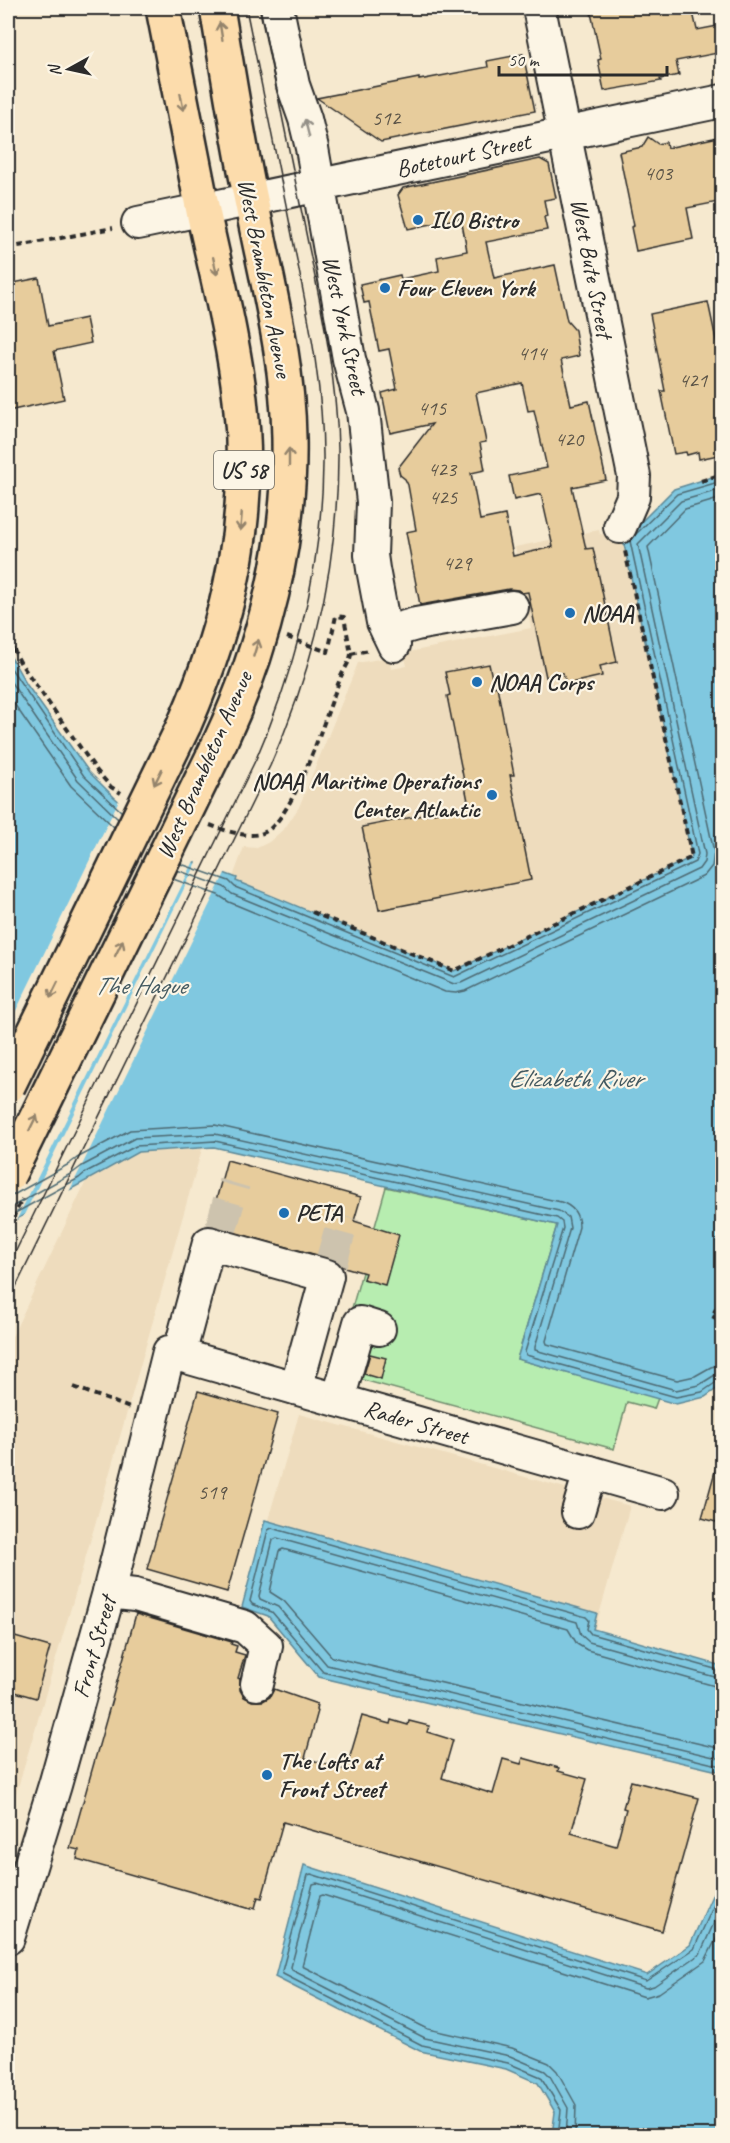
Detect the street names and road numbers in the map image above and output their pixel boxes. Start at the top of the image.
street label: Botetourt Street [393,126,535,184]
street label: West Brambleton Avenue [231,176,299,382]
street label: West Bute Street [564,196,621,343]
street label: West York Street [316,253,375,399]
road number: US 58 [214,451,274,489]
street label: West Brambleton Avenue [149,665,260,863]
street label: Rader Street [361,1393,473,1452]
street label: Front Street [65,1590,124,1701]

